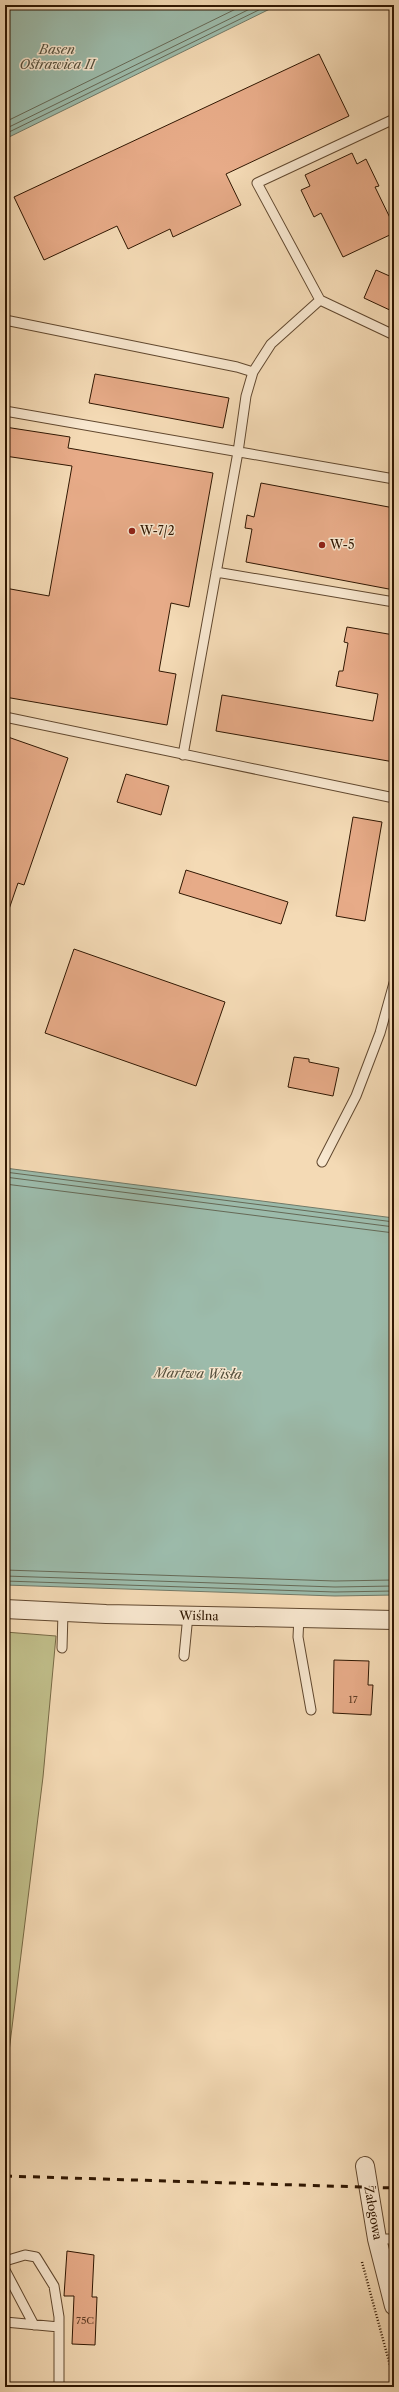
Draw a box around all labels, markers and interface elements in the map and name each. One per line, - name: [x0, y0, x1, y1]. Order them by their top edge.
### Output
- water label: Basen Ostrawica II: [20, 41, 97, 72]
- place label: W-7/2: [139, 523, 175, 538]
- marker: W-7/2: [127, 526, 137, 536]
- place label: W-5: [329, 537, 355, 552]
- marker: W-5: [317, 540, 327, 550]
- water label: Martwa Wisła: [152, 1364, 242, 1382]
- street label: Wiślna: [178, 1608, 220, 1623]
- house number: 17: [348, 1693, 358, 1706]
- street label: Załogowa: [361, 2185, 386, 2242]
- house number: 75C: [76, 2314, 94, 2327]

